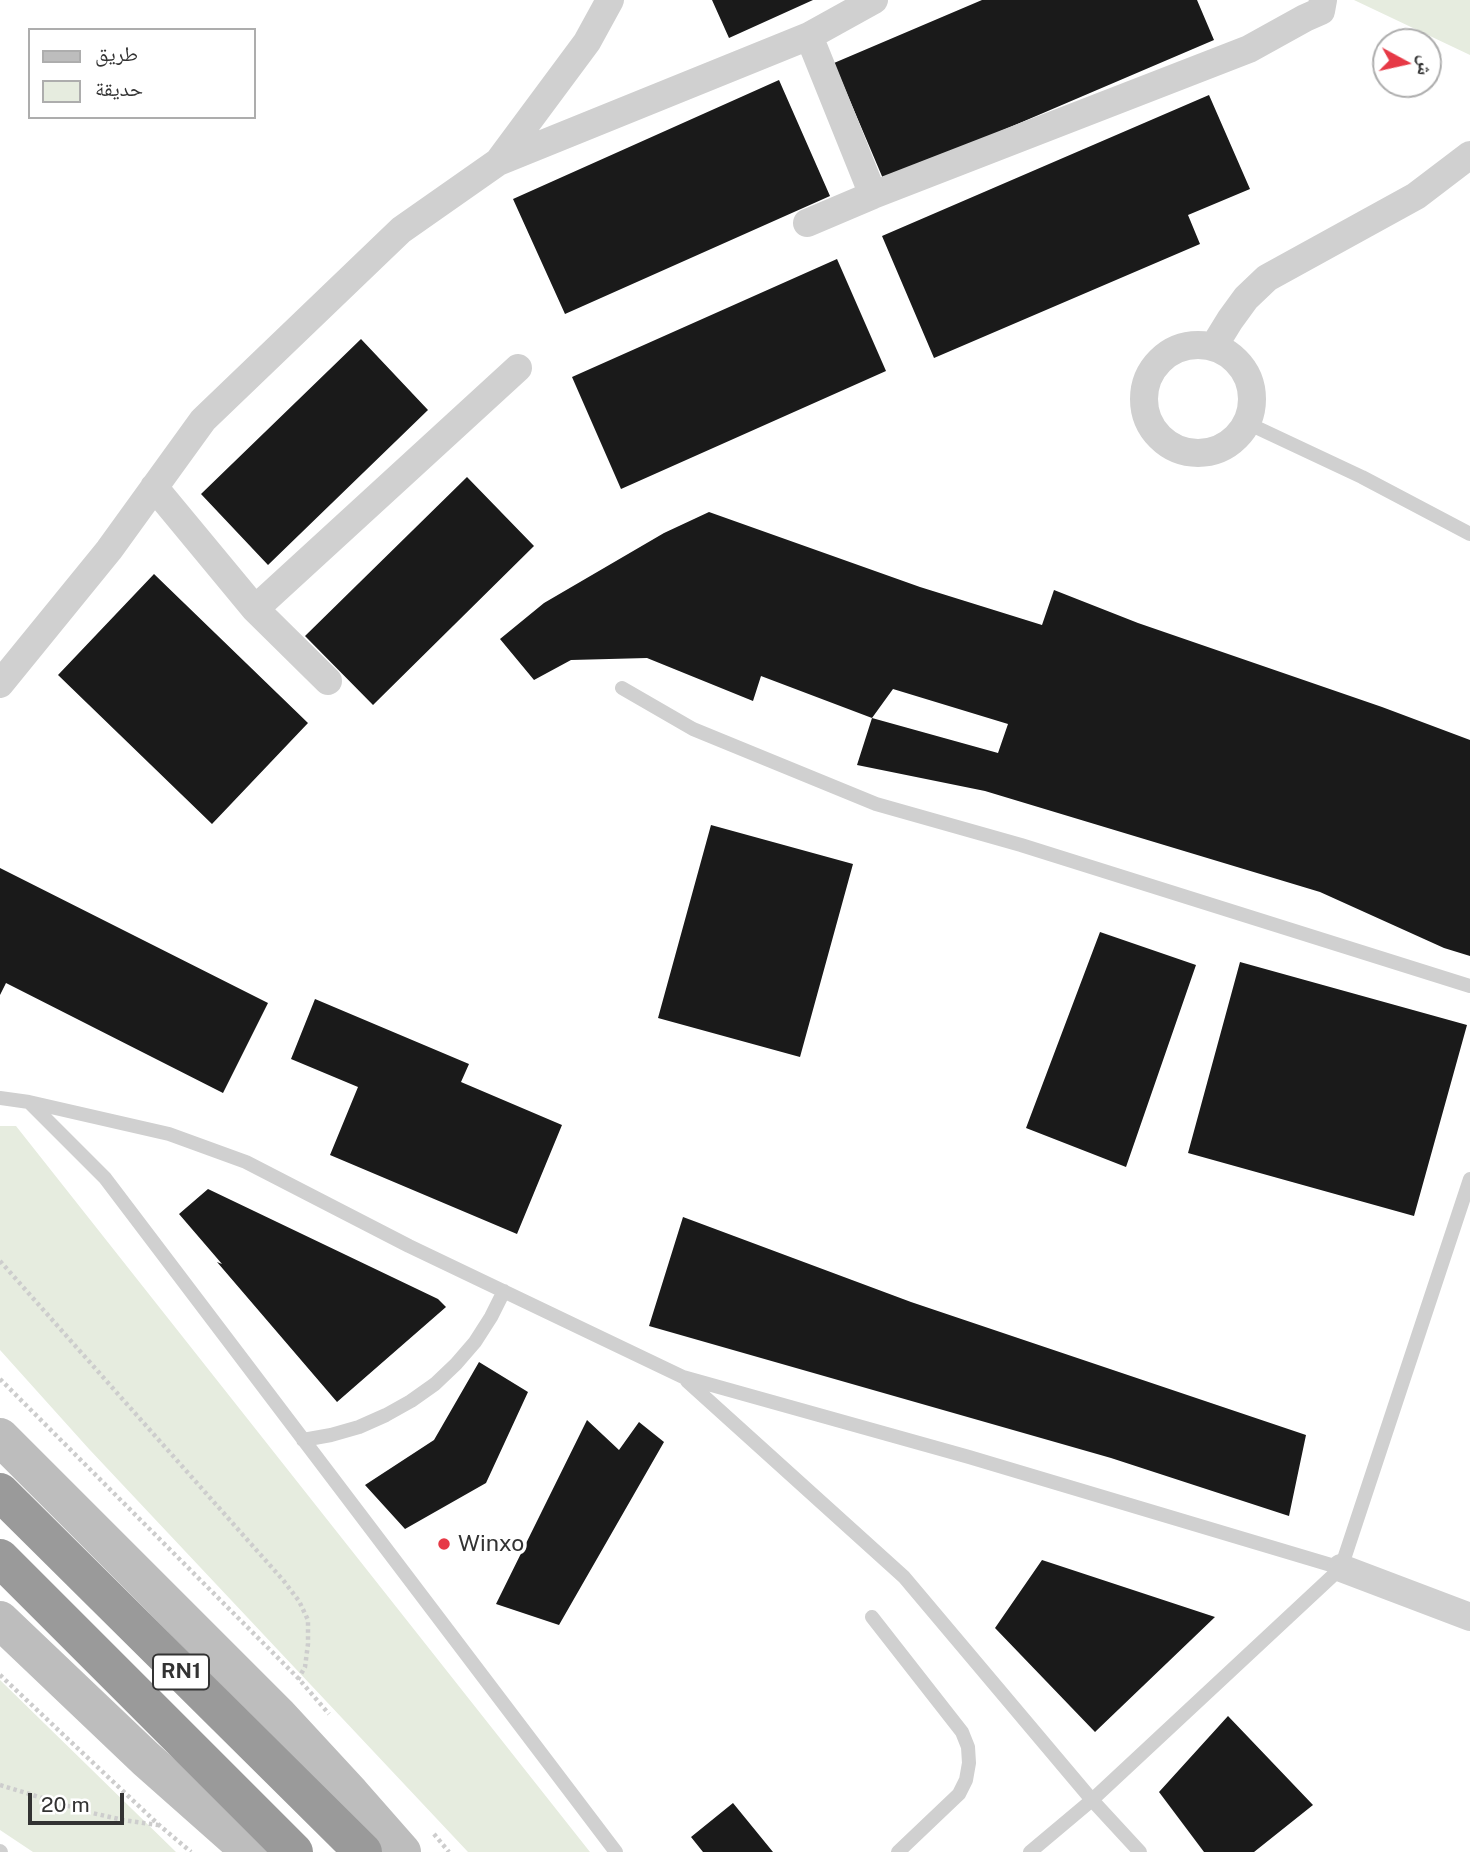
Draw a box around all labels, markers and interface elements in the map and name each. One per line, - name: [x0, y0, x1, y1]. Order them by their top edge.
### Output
- legend: [28, 28, 256, 119]
- north arrow: [1372, 28, 1442, 98]
- text: طريق: [95, 41, 138, 66]
- text: ش: [1414, 54, 1438, 77]
- text: حديقة: [95, 76, 143, 101]
- place label: Winxo: [458, 1530, 524, 1558]
- marker: Winxo: [436, 1536, 452, 1552]
- road number: RN1: [153, 1654, 209, 1690]
- scale bar: [32, 1778, 128, 1822]
- text: 20 m: [41, 1792, 90, 1817]

